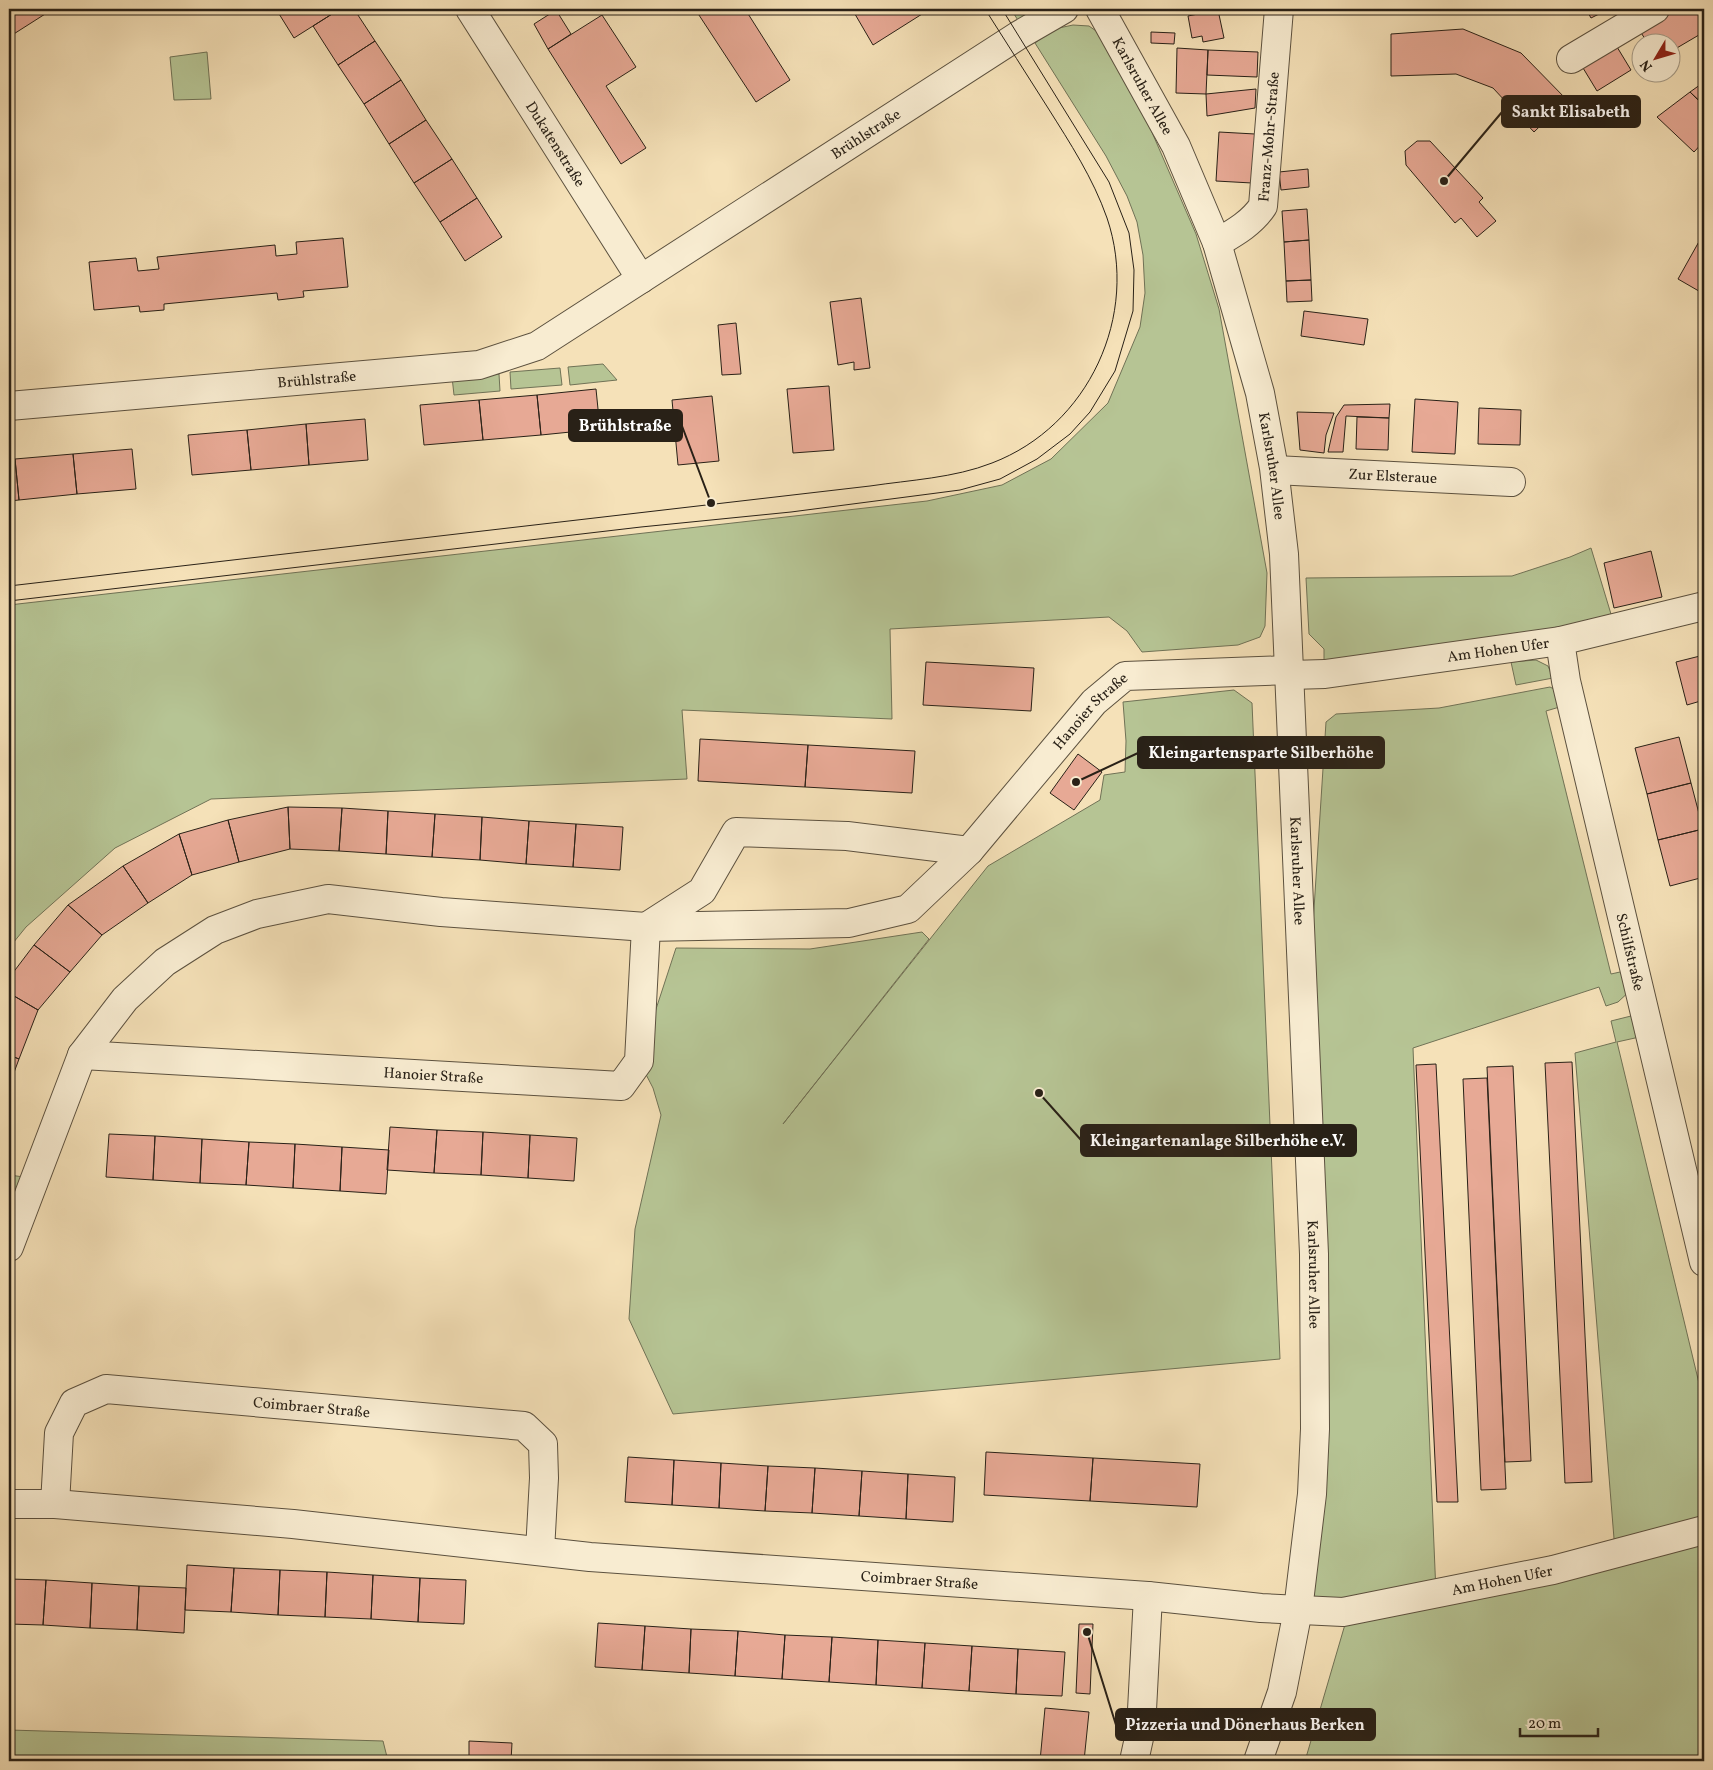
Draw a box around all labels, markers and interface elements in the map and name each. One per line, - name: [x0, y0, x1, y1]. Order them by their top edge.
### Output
- north arrow: [1630, 32, 1680, 82]
- street label: Karlsruher Allee: [1106, 34, 1177, 139]
- text: N: [1636, 55, 1658, 75]
- street label: Franz-Mohr-Straße: [1254, 71, 1286, 203]
- callout: Sankt Elisabeth: [1502, 96, 1640, 127]
- street label: Dukatenstraße: [519, 98, 589, 192]
- text: Sankt Elisabeth: [1512, 102, 1630, 124]
- street label: Brühlstraße: [828, 105, 905, 165]
- street label: Brühlstraße: [277, 367, 357, 395]
- callout: Brühlstraße: [569, 410, 682, 441]
- street label: Karlsruher Allee: [1252, 411, 1289, 521]
- text: Brühlstraße: [579, 416, 671, 438]
- street label: Zur Elsteraue: [1348, 465, 1438, 490]
- street label: Am Hohen Ufer: [1446, 634, 1551, 669]
- street label: Hanoier Straße: [1049, 669, 1133, 755]
- callout: Kleingartensparte Silberhöhe: [1138, 737, 1384, 768]
- text: Kleingartensparte Silberhöhe: [1148, 743, 1374, 765]
- street label: Karlsruher Allee: [1283, 816, 1309, 926]
- street label: Schilfstraße: [1610, 911, 1648, 993]
- street label: Hanoier Straße: [383, 1063, 484, 1090]
- callout: Kleingartenanlage Silberhöhe e.V.: [1081, 1125, 1356, 1156]
- text: Kleingartenanlage Silberhöhe e.V.: [1090, 1131, 1346, 1153]
- street label: Karlsruher Allee: [1301, 1220, 1323, 1329]
- street label: Coimbraer Straße: [252, 1393, 371, 1424]
- street label: Am Hohen Ufer: [1450, 1561, 1555, 1602]
- street label: Coimbraer Straße: [860, 1567, 979, 1596]
- scale bar: [1520, 1705, 1598, 1737]
- callout: Pizzeria und Dönerhaus Berken: [1116, 1709, 1375, 1740]
- text: 20 m: [1528, 1714, 1561, 1735]
- text: Pizzeria und Dönerhaus Berken: [1125, 1715, 1365, 1737]

